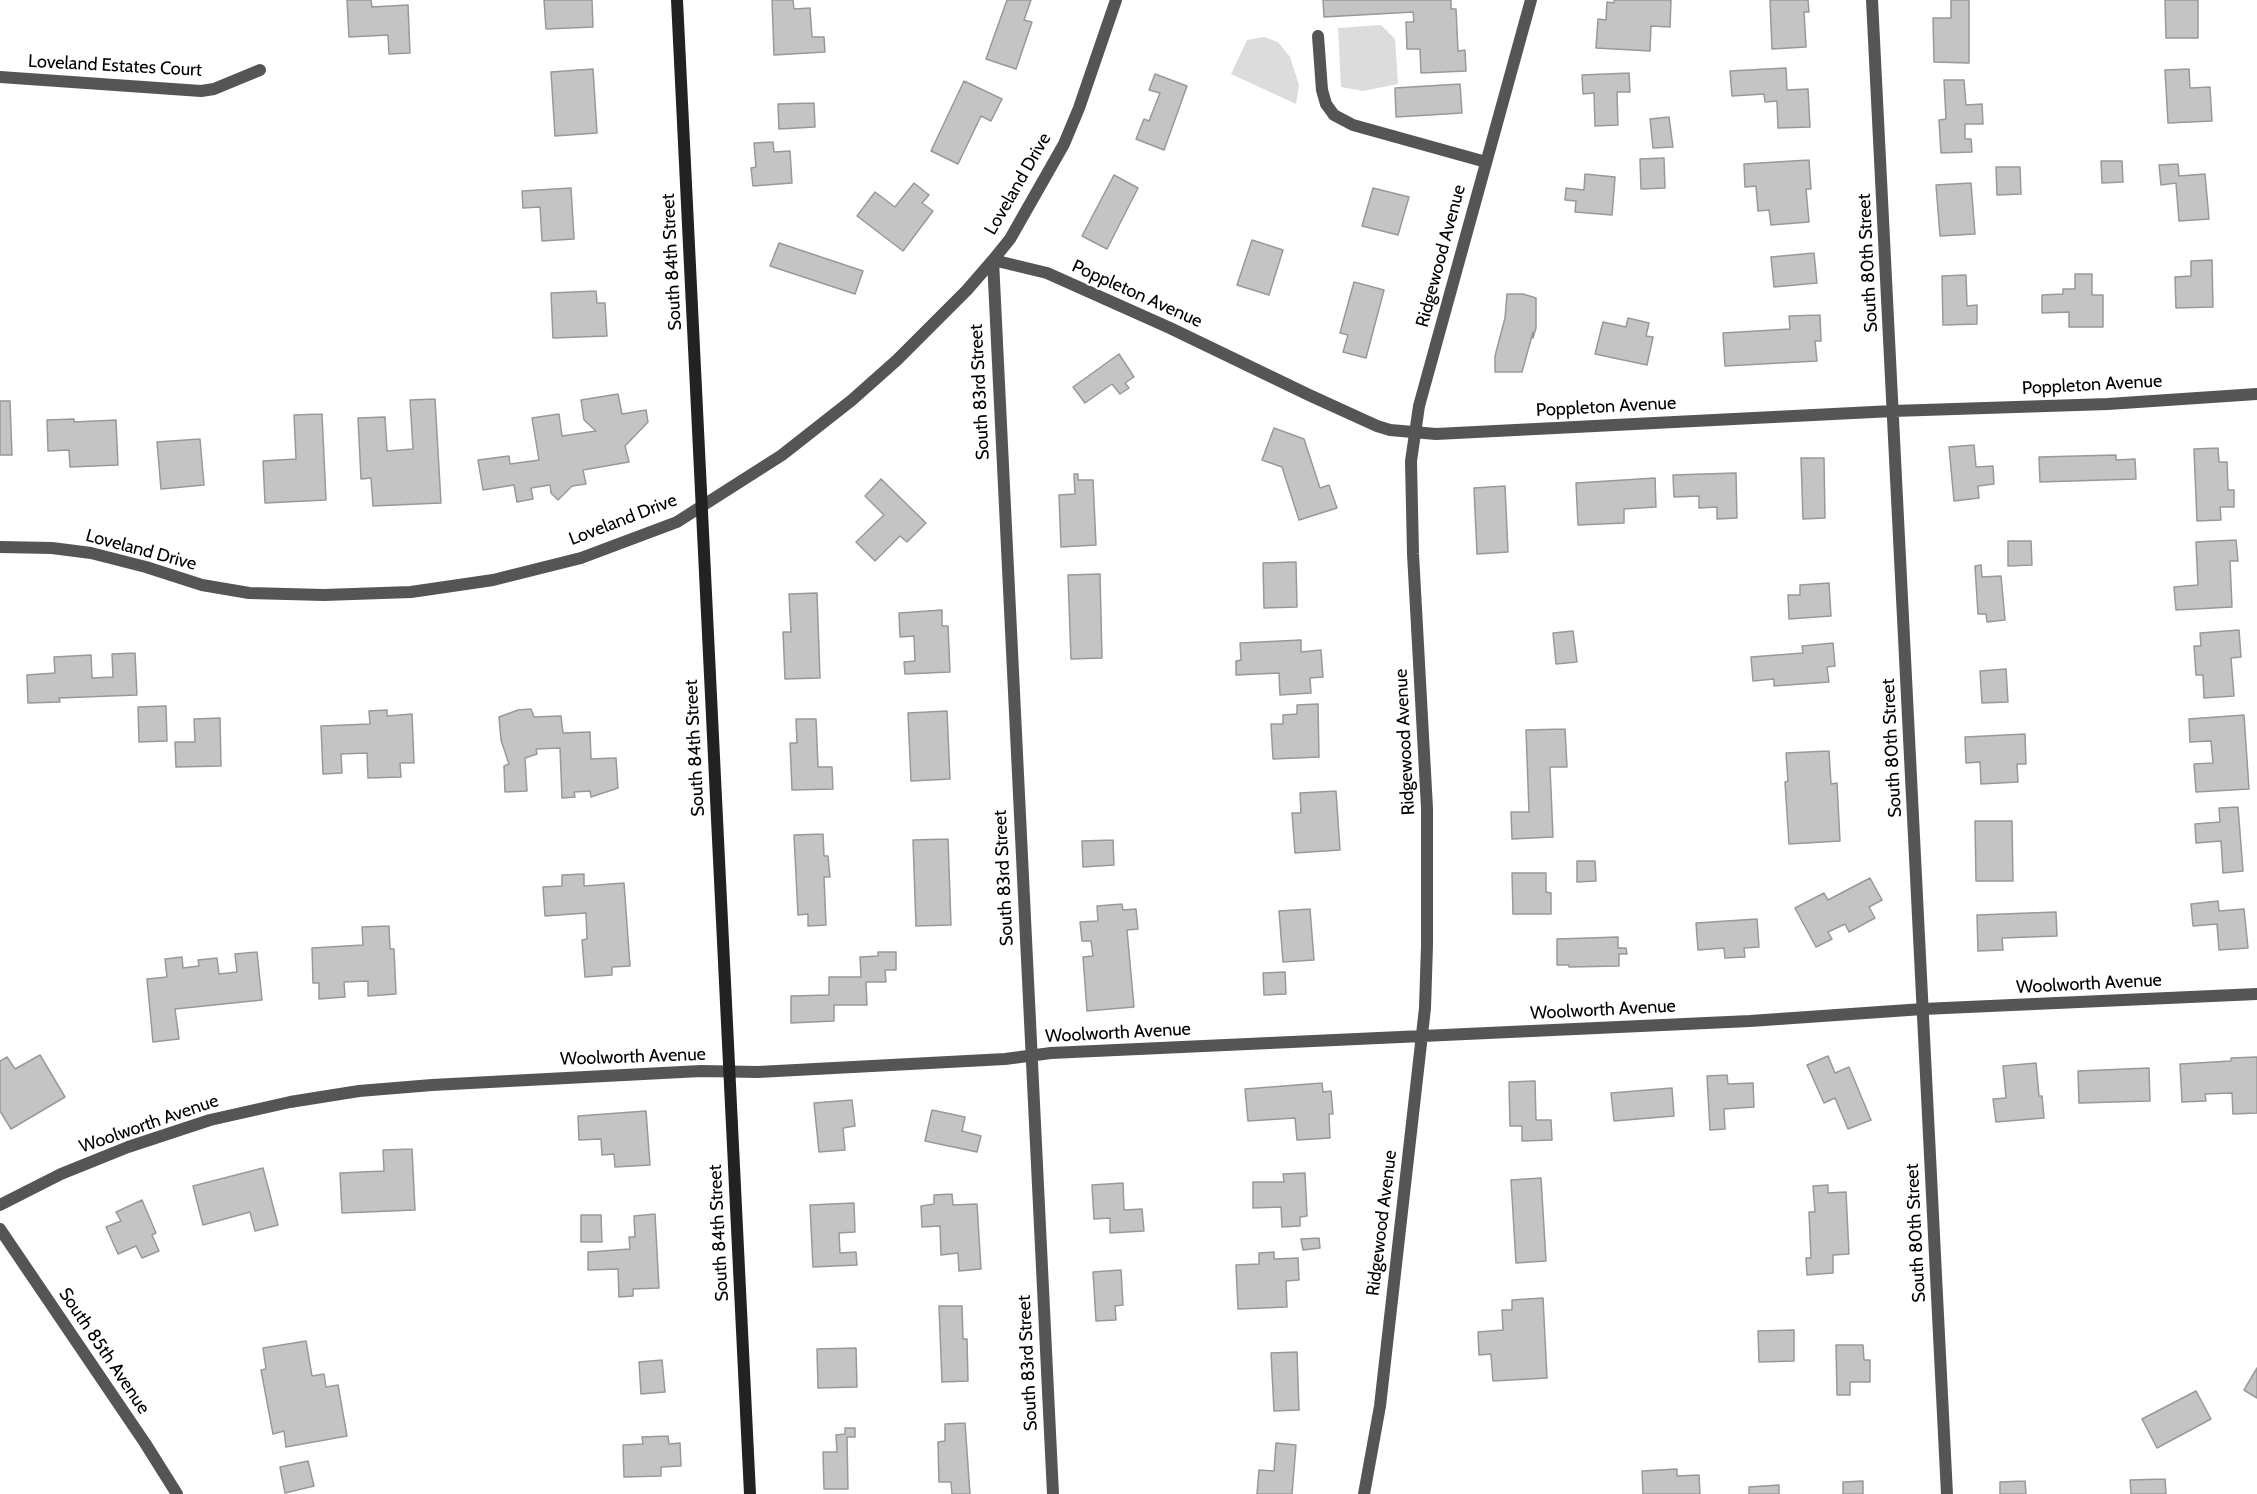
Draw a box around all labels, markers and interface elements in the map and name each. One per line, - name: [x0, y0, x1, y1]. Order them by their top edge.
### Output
- street label: Loveland Estates Court: [28, 51, 202, 81]
- street label: Loveland Drive: [980, 129, 1056, 239]
- street label: Ridgewood Avenue: [1412, 182, 1470, 330]
- street label: South 84th Street: [658, 193, 686, 331]
- street label: South 80th Street: [1854, 193, 1882, 333]
- street label: Poppleton Avenue: [1068, 256, 1206, 332]
- street label: South 83rd Street: [966, 323, 994, 461]
- street label: Poppleton Avenue: [2021, 371, 2163, 399]
- street label: Poppleton Avenue: [1535, 393, 1677, 421]
- street label: Loveland Drive: [566, 490, 680, 550]
- street label: Loveland Drive: [83, 525, 199, 575]
- street label: Ridgewood Avenue: [1390, 668, 1420, 816]
- street label: South 80th Street: [1878, 678, 1906, 818]
- street label: South 84th Street: [681, 679, 709, 817]
- street label: South 83rd Street: [990, 809, 1018, 947]
- street label: Woolworth Avenue: [2016, 969, 2162, 999]
- street label: Woolworth Avenue: [1530, 995, 1676, 1025]
- street label: Woolworth Avenue: [1045, 1018, 1191, 1048]
- street label: Woolworth Avenue: [560, 1044, 706, 1070]
- street label: Woolworth Avenue: [77, 1090, 221, 1158]
- street label: Ridgewood Avenue: [1362, 1149, 1402, 1297]
- street label: South 80th Street: [1902, 1163, 1930, 1303]
- street label: South 84th Street: [705, 1164, 733, 1302]
- street label: South 85th Avenue: [54, 1284, 154, 1418]
- street label: South 83rd Street: [1014, 1294, 1042, 1432]

